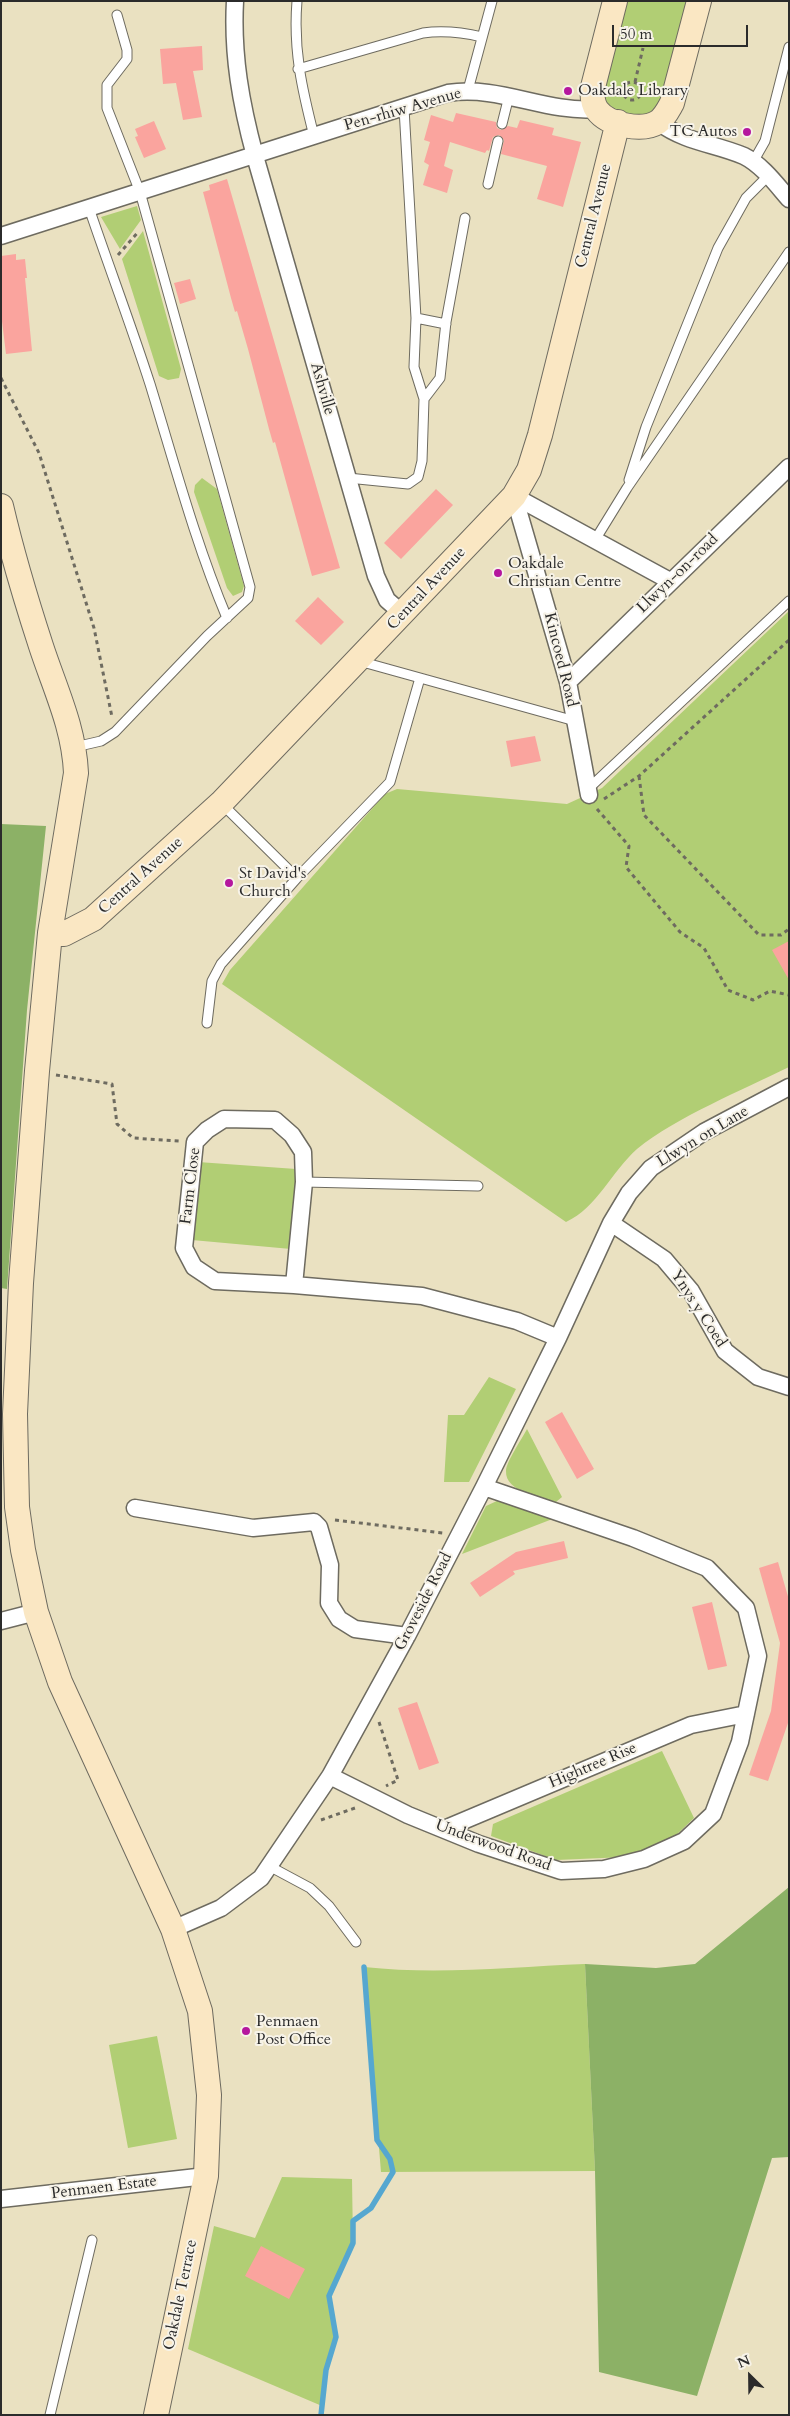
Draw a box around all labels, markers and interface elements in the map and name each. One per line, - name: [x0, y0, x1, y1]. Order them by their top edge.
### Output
- scale bar: [615, 15, 751, 47]
- text: 50 m: [620, 24, 652, 44]
- place label: Oakdale Library: [578, 81, 688, 101]
- street label: Pen-rhiw Avenue: [342, 84, 464, 136]
- marker: Oakdale Library: [562, 85, 574, 97]
- place label: TC Autos: [670, 122, 737, 142]
- marker: TC Autos: [741, 126, 753, 138]
- street label: Central Avenue: [572, 162, 616, 270]
- street label: Ashville: [305, 361, 339, 417]
- street label: Llwyn-on-road: [633, 530, 723, 618]
- street label: Central Avenue: [384, 543, 470, 635]
- place label: Oakdale Christian Centre: [508, 554, 621, 592]
- marker: Oakdale Christian Centre: [492, 567, 504, 579]
- street label: Kincoed Road: [539, 611, 581, 709]
- street label: Central Avenue: [95, 833, 187, 919]
- place label: St David's Church: [239, 864, 306, 902]
- marker: St David's Church: [223, 877, 235, 889]
- street label: Llwyn on Lane: [654, 1102, 752, 1172]
- street label: Farm Close: [177, 1146, 205, 1226]
- street label: Ynys y Coed: [666, 1267, 730, 1351]
- street label: Groveside Road: [391, 1550, 457, 1654]
- street label: Hightree Rise: [546, 1739, 640, 1793]
- street label: Underwood Road: [432, 1816, 554, 1876]
- place label: Penmaen Post Office: [256, 2012, 331, 2050]
- marker: Penmaen Post Office: [240, 2025, 252, 2037]
- street label: Penmaen Estate: [50, 2172, 158, 2204]
- street label: Oakdale Terrace: [160, 2238, 202, 2352]
- north arrow: [725, 2351, 775, 2401]
- text: N: [735, 2351, 753, 2373]

